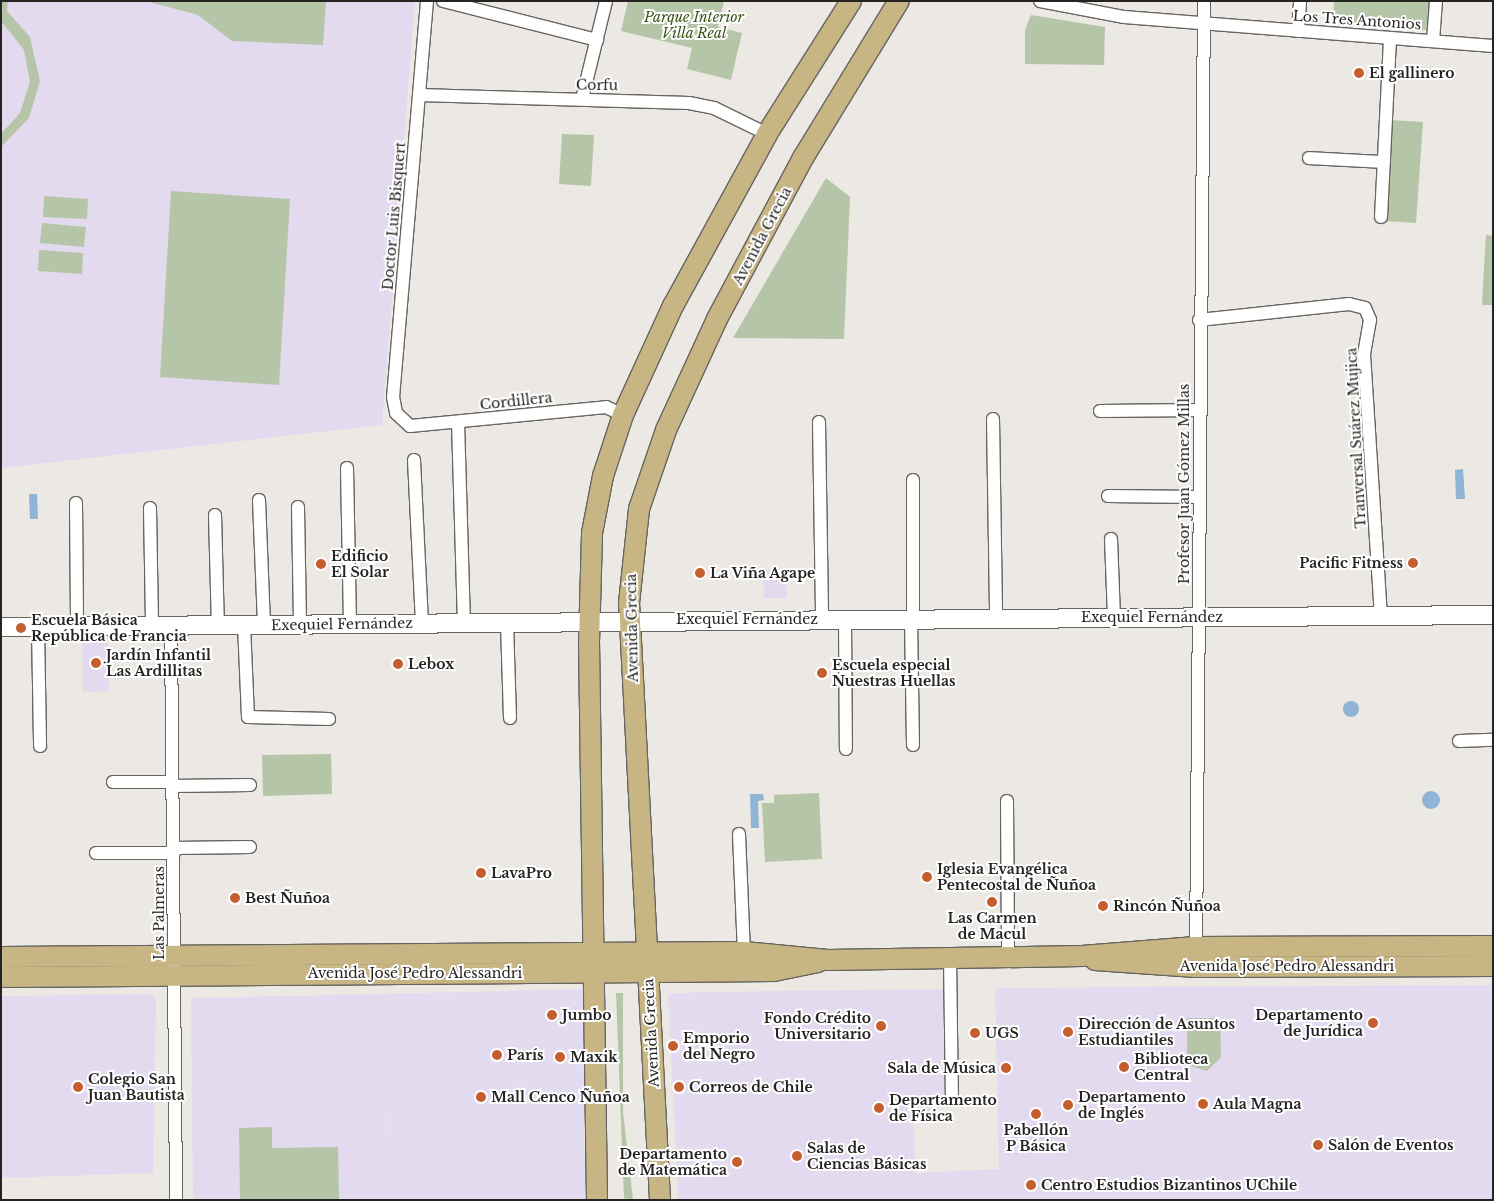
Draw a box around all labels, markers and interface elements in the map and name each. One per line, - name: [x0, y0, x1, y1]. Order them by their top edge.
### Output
- street label: Los Tres Antonios: [1292, 7, 1422, 33]
- park label: Parque Interior Villa Real: [644, 9, 744, 41]
- place label: El gallinero: [1369, 65, 1454, 81]
- marker: El gallinero: [1353, 67, 1365, 79]
- street label: Corfu: [576, 76, 618, 94]
- street label: Doctor Luis Bisquert: [379, 141, 409, 291]
- street label: Avenida Grecia: [729, 184, 795, 288]
- street label: Tranversal Suárez Mujica: [1343, 347, 1369, 529]
- street label: Profesor Juan Gómez Millas: [1176, 384, 1192, 584]
- street label: Cordillera: [479, 389, 553, 413]
- place label: Edificio El Solar: [331, 548, 389, 580]
- place label: Pacific Fitness: [1299, 555, 1403, 571]
- marker: Pacific Fitness: [1407, 557, 1419, 569]
- marker: Edificio El Solar: [315, 558, 327, 570]
- place label: La Viña Agape: [710, 565, 816, 581]
- marker: La Viña Agape: [694, 567, 706, 579]
- street label: Avenida Grecia: [623, 574, 641, 682]
- street label: Exequiel Fernández: [1081, 609, 1223, 625]
- street label: Exequiel Fernández: [676, 611, 818, 627]
- place label: Escuela Básica República de Francia: [31, 612, 187, 644]
- street label: Exequiel Fernández: [271, 614, 413, 634]
- marker: Escuela Básica República de Francia: [15, 622, 27, 634]
- place label: Jardín Infantil Las Ardillitas: [106, 647, 211, 680]
- place label: Lebox: [408, 656, 454, 672]
- marker: Jardín Infantil Las Ardillitas: [90, 657, 102, 669]
- place label: Escuela especial Nuestras Huellas: [832, 657, 956, 690]
- marker: Lebox: [392, 658, 404, 670]
- marker: Escuela especial Nuestras Huellas: [816, 667, 828, 679]
- place label: Iglesia Evangélica Pentecostal de Ñuñoa: [937, 861, 1096, 894]
- place label: LavaPro: [491, 865, 552, 881]
- street label: Las Palmeras: [151, 866, 167, 960]
- marker: LavaPro: [475, 867, 487, 879]
- marker: Iglesia Evangélica Pentecostal de Ñuñoa: [921, 871, 933, 883]
- place label: Best Ñuñoa: [245, 890, 330, 906]
- marker: Best Ñuñoa: [229, 892, 241, 904]
- marker: Las Carmen de Macul: [986, 896, 998, 908]
- place label: Rincón Ñuñoa: [1113, 898, 1221, 914]
- marker: Rincón Ñuñoa: [1097, 900, 1109, 912]
- place label: Las Carmen de Macul: [947, 910, 1037, 942]
- street label: Avenida José Pedro Alessandri: [1179, 958, 1395, 974]
- street label: Avenida José Pedro Alessandri: [307, 965, 523, 981]
- street label: Avenida Grecia: [640, 978, 662, 1088]
- place label: Jumbo: [562, 1007, 612, 1023]
- place label: Departamento de Jurídica: [1255, 1007, 1363, 1040]
- marker: Jumbo: [546, 1009, 558, 1021]
- place label: Fondo Crédito Universitario: [764, 1010, 871, 1042]
- place label: Dirección de Asuntos Estudiantiles: [1078, 1016, 1236, 1048]
- marker: Departamento de Jurídica: [1367, 1017, 1379, 1029]
- marker: Fondo Crédito Universitario: [875, 1020, 887, 1032]
- place label: UGS: [985, 1025, 1019, 1041]
- marker: Dirección de Asuntos Estudiantiles: [1062, 1026, 1074, 1038]
- marker: UGS: [969, 1027, 981, 1039]
- place label: Emporio del Negro: [683, 1030, 755, 1062]
- marker: Emporio del Negro: [667, 1040, 679, 1052]
- place label: París: [507, 1047, 543, 1063]
- marker: París: [491, 1049, 503, 1061]
- place label: Maxik: [570, 1049, 617, 1065]
- marker: Maxik: [554, 1051, 566, 1063]
- place label: Biblioteca Central: [1134, 1051, 1208, 1084]
- place label: Sala de Música: [887, 1060, 996, 1076]
- marker: Biblioteca Central: [1118, 1061, 1130, 1073]
- marker: Sala de Música: [1000, 1062, 1012, 1074]
- place label: Colegio San Juan Bautista: [88, 1071, 185, 1104]
- place label: Correos de Chile: [689, 1079, 813, 1095]
- marker: Colegio San Juan Bautista: [72, 1081, 84, 1093]
- marker: Correos de Chile: [673, 1081, 685, 1093]
- place label: Mall Cenco Ñuñoa: [491, 1089, 630, 1105]
- place label: Departamento de Inglés: [1078, 1089, 1186, 1122]
- marker: Mall Cenco Ñuñoa: [475, 1091, 487, 1103]
- place label: Departamento de Física: [889, 1092, 997, 1124]
- place label: Aula Magna: [1213, 1096, 1301, 1112]
- marker: Aula Magna: [1197, 1098, 1209, 1110]
- marker: Departamento de Inglés: [1062, 1099, 1074, 1111]
- marker: Departamento de Física: [873, 1102, 885, 1114]
- marker: Pabellón P Básica: [1030, 1108, 1042, 1120]
- place label: Pabellón P Básica: [1004, 1122, 1068, 1154]
- place label: Salón de Eventos: [1328, 1137, 1453, 1153]
- marker: Salón de Eventos: [1312, 1139, 1324, 1151]
- place label: Salas de Ciencias Básicas: [807, 1140, 926, 1172]
- place label: Departamento de Matemática: [618, 1146, 727, 1178]
- marker: Salas de Ciencias Básicas: [791, 1150, 803, 1162]
- marker: Departamento de Matemática: [731, 1156, 743, 1168]
- place label: Centro Estudios Bizantinos UChile: [1041, 1177, 1297, 1193]
- marker: Centro Estudios Bizantinos UChile: [1025, 1179, 1037, 1191]

